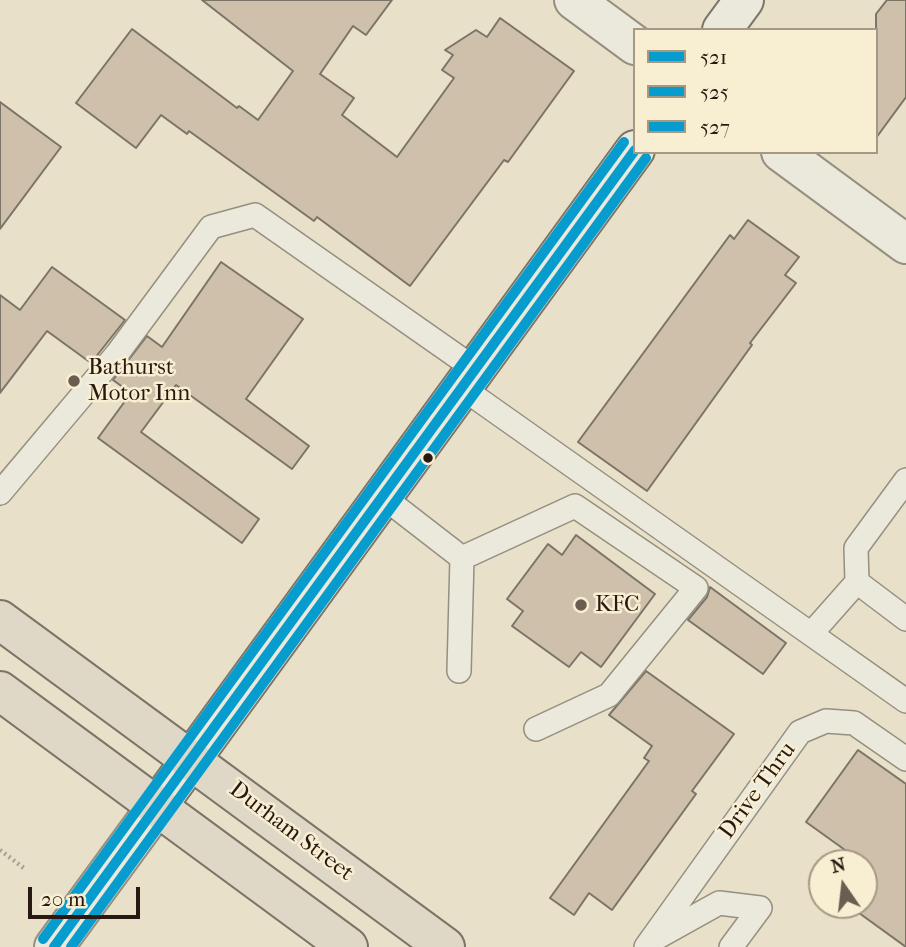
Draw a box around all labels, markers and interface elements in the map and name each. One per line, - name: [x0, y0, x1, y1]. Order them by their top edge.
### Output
- legend: [633, 28, 878, 154]
- text: 521: [700, 45, 727, 69]
- text: 525: [700, 80, 729, 104]
- text: 527: [700, 115, 730, 139]
- place label: Bathurst Motor Inn: [88, 354, 190, 408]
- marker: Bathurst Motor Inn: [66, 373, 82, 389]
- unlabelled marker: [421, 451, 435, 465]
- place label: KFC: [595, 591, 640, 619]
- marker: KFC: [573, 597, 589, 613]
- street label: Drive Thru: [714, 737, 802, 845]
- street label: Durham Street: [223, 776, 359, 888]
- north arrow: [808, 849, 878, 919]
- text: N: [829, 853, 848, 878]
- scale bar: [32, 874, 144, 918]
- text: 20 m: [41, 887, 85, 911]

